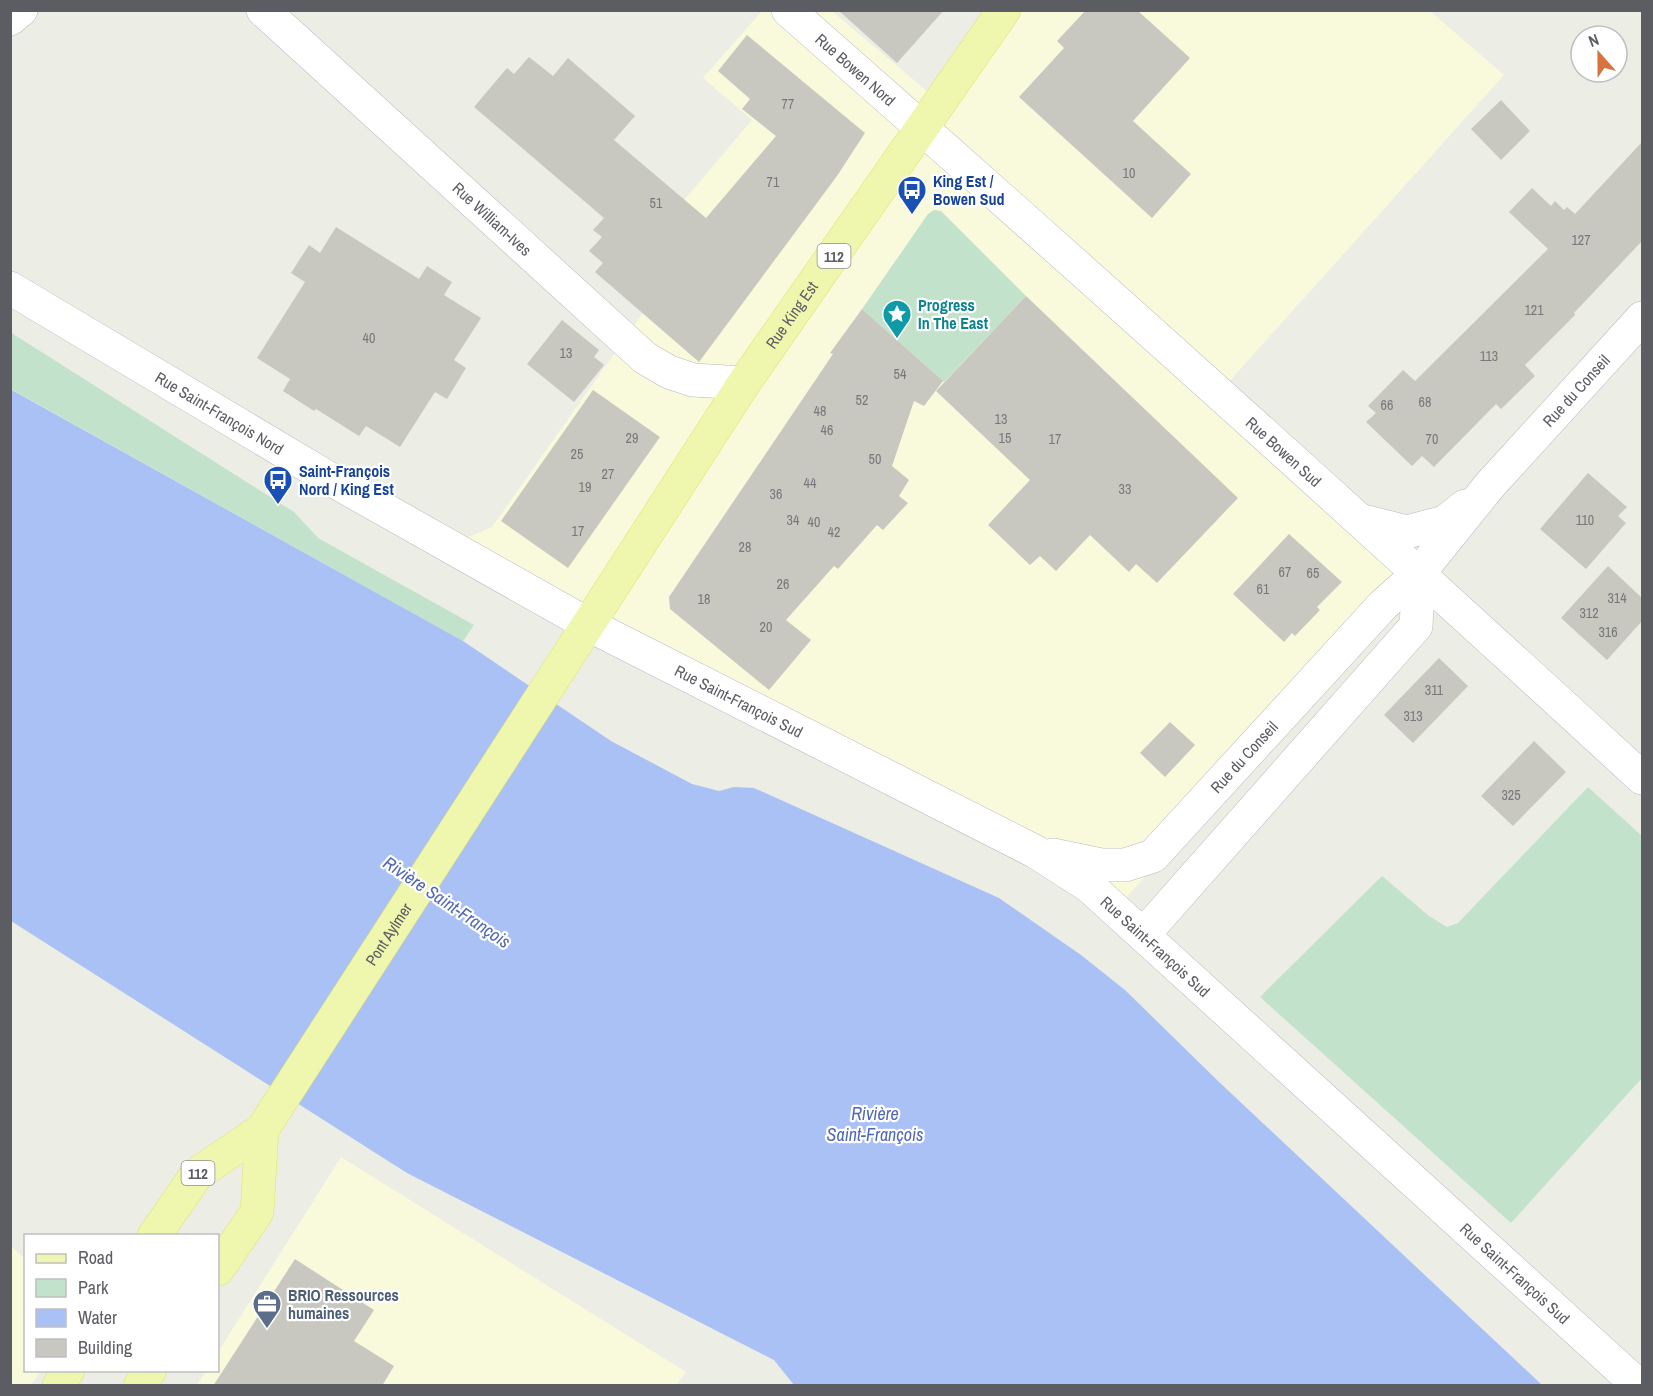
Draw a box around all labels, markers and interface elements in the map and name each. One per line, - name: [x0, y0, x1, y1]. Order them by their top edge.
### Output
- north arrow: [1569, 24, 1629, 84]
- street label: Rue Bowen Nord: [811, 28, 900, 111]
- text: N: [1585, 28, 1602, 52]
- house number: 77: [782, 95, 794, 113]
- house number: 10: [1123, 164, 1135, 182]
- place label: King Est / Bowen Sud: [933, 170, 1004, 210]
- house number: 71: [767, 173, 780, 191]
- bus stop icon: King Est / Bowen Sud: [896, 174, 928, 216]
- street label: Rue William-Ives: [448, 177, 537, 261]
- house number: 51: [650, 194, 663, 212]
- house number: 127: [1571, 231, 1591, 249]
- road number: 112: [818, 244, 850, 268]
- street label: Rue King Est: [760, 277, 823, 353]
- place label: Progress In The East: [918, 294, 989, 334]
- place icon: Progress In The East: [881, 298, 913, 340]
- house number: 121: [1524, 301, 1544, 319]
- house number: 40: [363, 329, 375, 347]
- house number: 13: [560, 344, 572, 362]
- house number: 113: [1480, 347, 1498, 365]
- street label: Rue du Conseil: [1537, 350, 1615, 431]
- house number: 54: [894, 365, 907, 383]
- street label: Rue Saint-François Nord: [151, 366, 288, 460]
- house number: 52: [856, 391, 868, 409]
- house number: 68: [1419, 393, 1431, 411]
- house number: 66: [1381, 396, 1393, 414]
- house number: 48: [814, 402, 826, 420]
- house number: 13: [995, 410, 1007, 428]
- street label: Rue Bowen Sud: [1241, 412, 1326, 492]
- house number: 46: [821, 421, 833, 439]
- house number: 29: [626, 429, 638, 447]
- house number: 15: [999, 429, 1011, 447]
- house number: 17: [1049, 430, 1061, 448]
- house number: 70: [1426, 430, 1438, 448]
- house number: 25: [571, 445, 583, 463]
- house number: 50: [869, 450, 881, 468]
- place label: Saint-François Nord / King Est: [299, 460, 394, 500]
- bus stop icon: Saint-François Nord / King Est: [262, 464, 294, 506]
- house number: 27: [602, 465, 614, 483]
- house number: 44: [804, 474, 817, 492]
- house number: 19: [579, 478, 591, 496]
- house number: 33: [1119, 480, 1131, 498]
- house number: 36: [770, 485, 782, 503]
- house number: 34: [787, 511, 800, 529]
- house number: 110: [1576, 511, 1594, 529]
- house number: 40: [808, 513, 820, 531]
- house number: 17: [572, 522, 584, 540]
- house number: 42: [828, 523, 840, 541]
- house number: 28: [739, 538, 751, 556]
- house number: 67: [1279, 563, 1291, 581]
- house number: 65: [1307, 564, 1319, 582]
- house number: 26: [777, 575, 789, 593]
- house number: 61: [1257, 580, 1270, 598]
- house number: 314: [1607, 589, 1627, 607]
- house number: 18: [698, 590, 710, 608]
- house number: 312: [1579, 604, 1599, 622]
- house number: 20: [760, 618, 772, 636]
- house number: 316: [1598, 623, 1618, 641]
- street label: Rue Saint-François Sud: [671, 659, 807, 743]
- house number: 311: [1425, 681, 1444, 699]
- house number: 313: [1403, 707, 1423, 725]
- street label: Rue du Conseil: [1205, 716, 1283, 798]
- house number: 325: [1501, 786, 1521, 804]
- water label: Rivière Saint-François: [378, 850, 516, 954]
- street label: Rue Saint-François Sud: [1096, 891, 1215, 1002]
- street label: Pont Aylmer: [360, 898, 417, 970]
- water label: Rivière Saint-François: [827, 1101, 923, 1147]
- road number: 112: [182, 1161, 214, 1185]
- street label: Rue Saint-François Sud: [1455, 1218, 1575, 1329]
- legend: [24, 1234, 219, 1372]
- text: Road: [78, 1245, 113, 1270]
- text: Park: [78, 1275, 109, 1300]
- place label: BRIO Ressources humaines: [288, 1284, 399, 1324]
- office icon: BRIO Ressources humaines: [251, 1288, 283, 1330]
- text: Water: [78, 1305, 117, 1330]
- text: Building: [78, 1335, 133, 1360]

